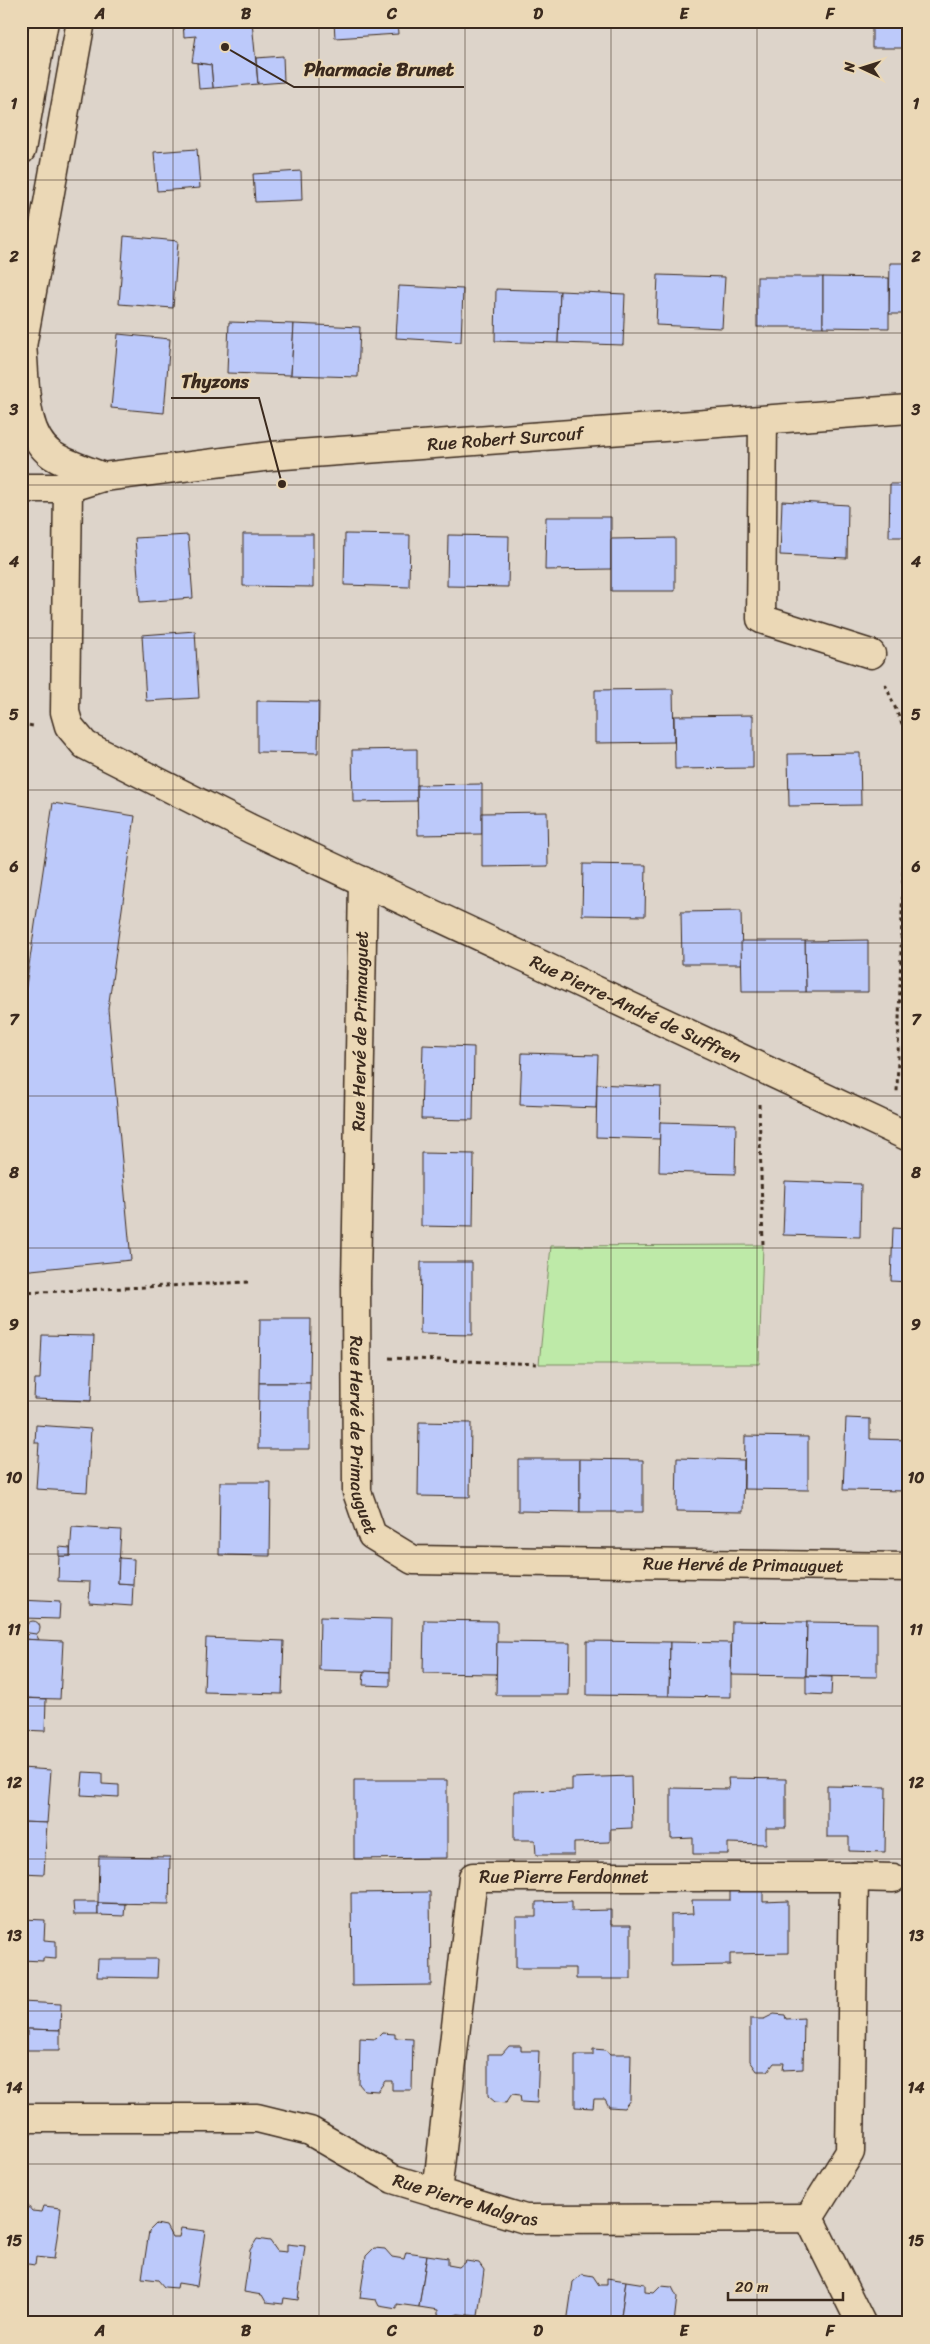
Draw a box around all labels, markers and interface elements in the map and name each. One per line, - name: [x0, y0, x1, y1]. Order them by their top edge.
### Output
- text: A: [94, 0, 105, 28]
- text: B: [241, 0, 252, 28]
- text: C: [386, 0, 398, 28]
- text: D: [533, 0, 543, 28]
- text: E: [680, 0, 690, 28]
- text: F: [825, 0, 836, 28]
- north arrow: [838, 42, 888, 92]
- callout: Pharmacie Brunet: [294, 53, 464, 87]
- text: Pharmacie Brunet: [304, 53, 455, 86]
- text: N: [837, 61, 862, 74]
- text: 1: [11, 89, 18, 118]
- text: 1: [913, 89, 920, 118]
- text: 2: [8, 242, 19, 271]
- text: 2: [910, 242, 921, 271]
- callout: Thyzons: [171, 364, 259, 398]
- text: Thyzons: [181, 365, 250, 398]
- text: 3: [9, 395, 19, 424]
- text: 3: [911, 395, 921, 424]
- street label: Rue Robert Surcouf: [426, 417, 587, 460]
- text: 4: [8, 547, 19, 576]
- text: 4: [910, 547, 921, 576]
- text: 5: [9, 700, 19, 729]
- text: 5: [911, 700, 921, 729]
- text: 6: [8, 852, 19, 881]
- text: 6: [910, 852, 921, 881]
- street label: Rue Hervé de Primauguet: [342, 931, 378, 1131]
- street label: Rue Pierre-André de Suffren: [524, 946, 747, 1072]
- text: 7: [9, 1005, 20, 1034]
- text: 7: [911, 1005, 922, 1034]
- text: 8: [8, 1158, 19, 1187]
- text: 8: [910, 1158, 921, 1187]
- text: 9: [9, 1310, 19, 1339]
- text: 9: [911, 1310, 921, 1339]
- street label: Rue Hervé de Primauguet: [340, 1336, 387, 1539]
- text: 10: [6, 1463, 22, 1492]
- text: 10: [908, 1463, 924, 1492]
- street label: Rue Hervé de Primauguet: [643, 1547, 844, 1582]
- text: 11: [7, 1615, 21, 1644]
- text: 11: [909, 1615, 923, 1644]
- text: 12: [6, 1768, 23, 1797]
- text: 12: [908, 1768, 925, 1797]
- street label: Rue Pierre Ferdonnet: [479, 1861, 649, 1893]
- text: 13: [6, 1921, 22, 1950]
- text: 13: [908, 1921, 924, 1950]
- text: 14: [6, 2073, 22, 2102]
- text: 14: [908, 2073, 924, 2102]
- street label: Rue Pierre Malgras: [389, 2164, 538, 2235]
- text: 15: [6, 2226, 23, 2255]
- text: 15: [908, 2226, 925, 2255]
- scale bar: [728, 2269, 842, 2301]
- text: 20 m: [735, 2274, 769, 2300]
- text: A: [94, 2316, 105, 2344]
- text: B: [241, 2316, 252, 2344]
- text: C: [386, 2316, 398, 2344]
- text: D: [533, 2316, 543, 2344]
- text: E: [680, 2316, 690, 2344]
- text: F: [825, 2316, 836, 2344]

